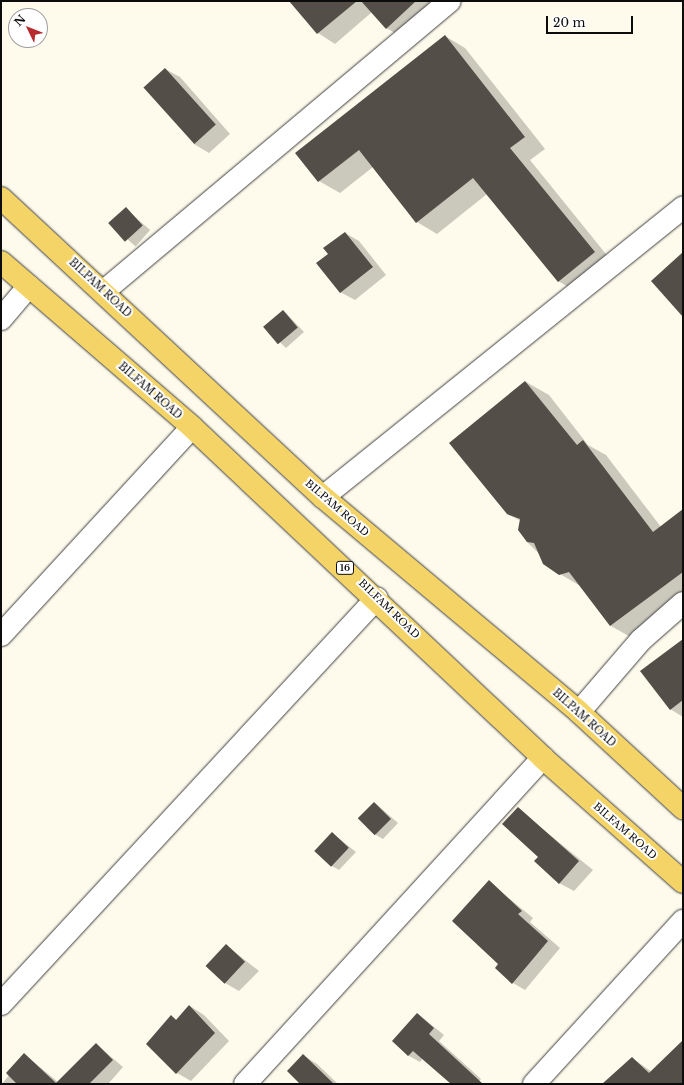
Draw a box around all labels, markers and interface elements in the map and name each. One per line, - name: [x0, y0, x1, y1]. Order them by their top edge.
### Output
- north arrow: [8, 8, 48, 48]
- scale bar: [548, 8, 635, 34]
- text: N: [11, 12, 29, 29]
- text: 20 m: [553, 15, 585, 30]
- street label: BILPAM ROAD: [67, 256, 133, 320]
- street label: BILFAM ROAD: [116, 360, 184, 422]
- street label: BILPAM ROAD: [303, 477, 371, 539]
- road number: 16: [336, 561, 354, 575]
- street label: BILFAM ROAD: [356, 577, 422, 641]
- street label: BILPAM ROAD: [550, 687, 618, 749]
- street label: BILFAM ROAD: [591, 800, 659, 862]

